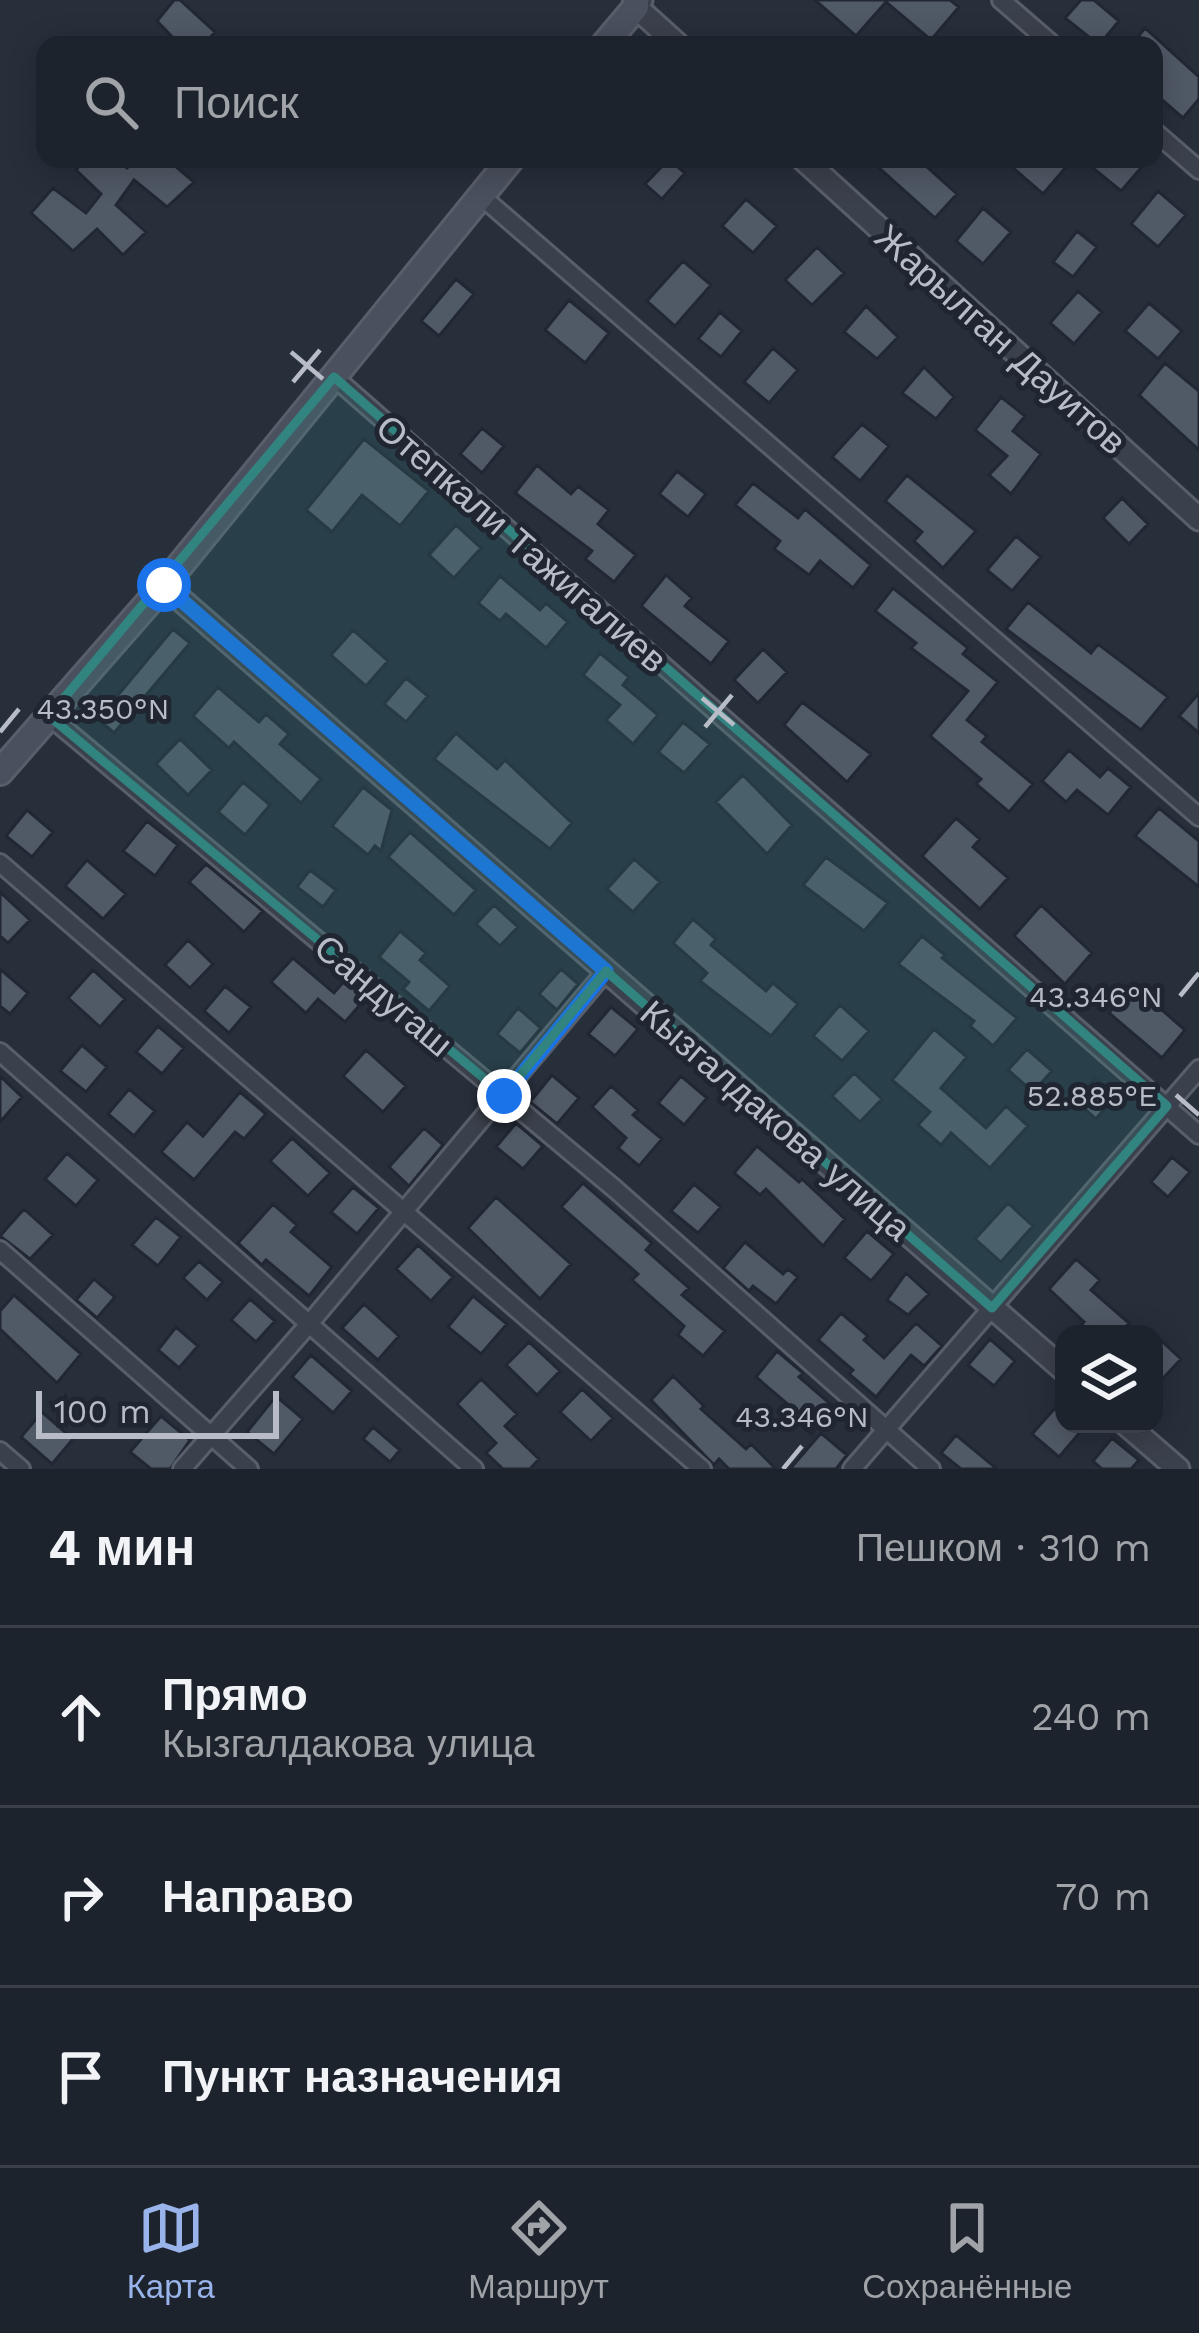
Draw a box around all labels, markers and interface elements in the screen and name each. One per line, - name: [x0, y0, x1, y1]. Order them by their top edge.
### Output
- search box: [36, 36, 1163, 168]
- icon: search: [78, 69, 144, 135]
- text: Поиск: [174, 76, 299, 129]
- street label: Жарылган Дауитов: [866, 216, 1134, 463]
- street label: Отепкали Тажигалиев: [368, 406, 675, 681]
- route start: [137, 558, 191, 612]
- text: 43.350°N: [36, 691, 170, 726]
- street label: Сандугаш: [306, 926, 461, 1065]
- text: 43.346°N: [1029, 979, 1163, 1014]
- street label: Кызгалдакова улица: [632, 992, 920, 1250]
- route end: [477, 1069, 531, 1123]
- text: 52.885°E: [1027, 1078, 1157, 1113]
- map controls: [1055, 1325, 1163, 1433]
- button: layers: [1055, 1325, 1163, 1433]
- scale bar: [36, 1385, 279, 1438]
- text: 100 m: [54, 1392, 151, 1431]
- text: 43.346°N: [735, 1399, 869, 1434]
- text: 4 мин: [48, 1518, 195, 1577]
- text: Пешком · 310 m: [856, 1525, 1151, 1570]
- text: Прямо: [162, 1668, 308, 1721]
- icon: ahead: [48, 1684, 114, 1750]
- text: 240 m: [1031, 1694, 1151, 1739]
- text: Кызгалдакова улица: [162, 1721, 535, 1766]
- icon: right: [48, 1864, 114, 1930]
- text: Направо: [162, 1870, 354, 1923]
- text: 70 m: [1055, 1874, 1151, 1919]
- icon: arrive: [48, 2044, 114, 2110]
- text: Пункт назначения: [162, 2050, 562, 2103]
- tab: Карта: [127, 2195, 215, 2306]
- tab: Маршрут: [468, 2195, 609, 2306]
- tab: Сохранённые: [862, 2195, 1072, 2306]

